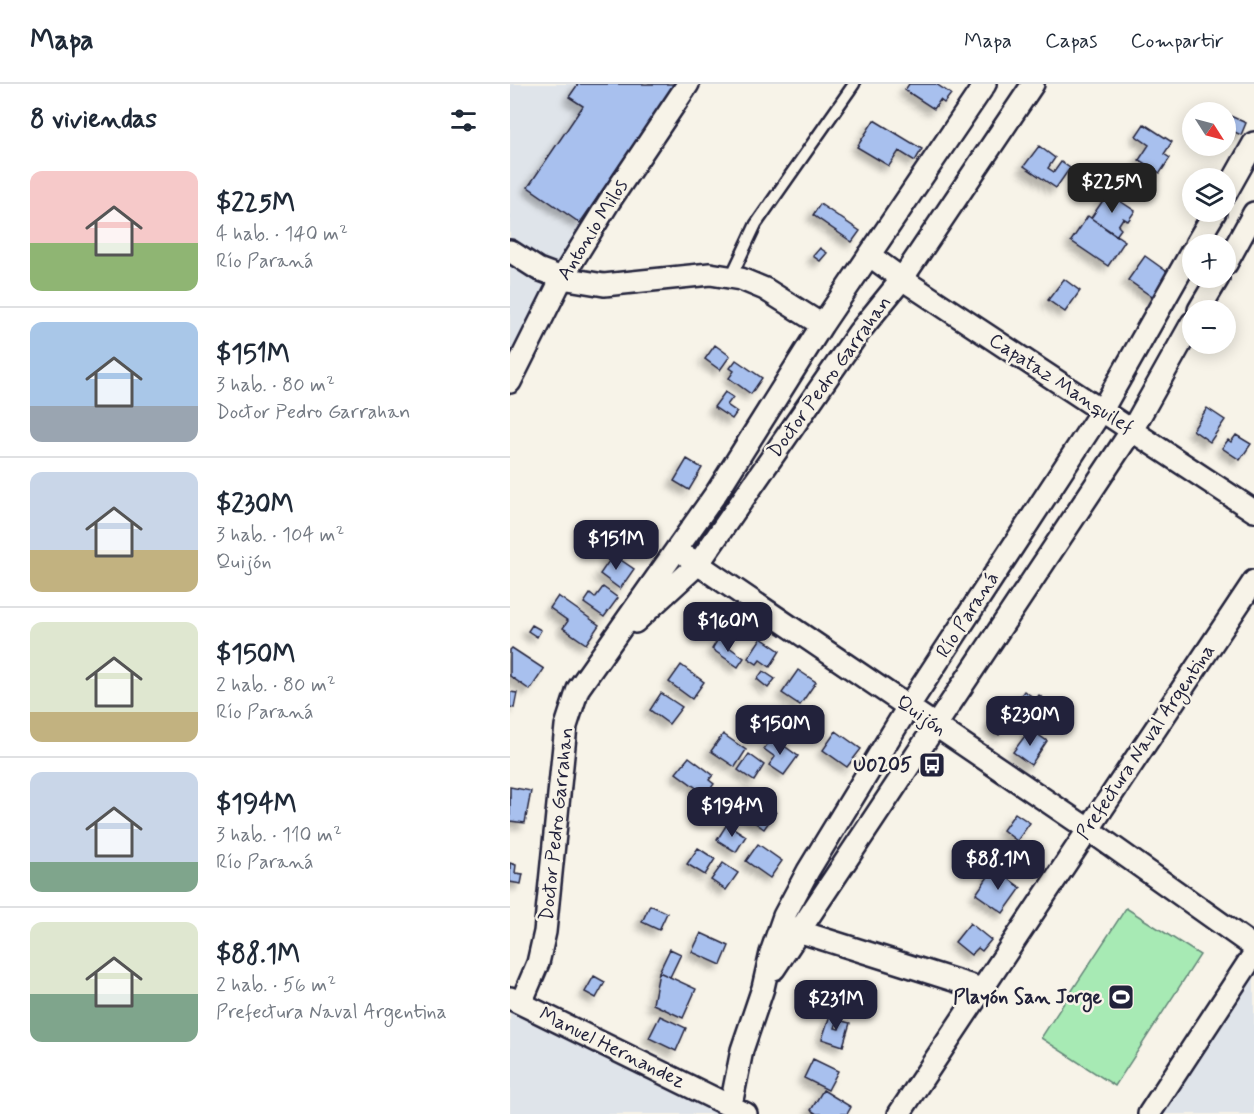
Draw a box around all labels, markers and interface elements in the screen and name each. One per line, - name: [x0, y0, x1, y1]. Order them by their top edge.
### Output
- text: Mapa: [30, 23, 94, 60]
- text: Mapa: [964, 27, 1012, 55]
- text: Capas: [1045, 27, 1098, 55]
- text: Compartir: [1131, 27, 1224, 55]
- north arrow: [1182, 102, 1236, 156]
- map controls: [1182, 102, 1236, 354]
- text: 8 viviendas: [30, 103, 157, 137]
- icon: filters: [447, 104, 480, 137]
- pin: $225M: [1070, 163, 1154, 214]
- button: layers: [1182, 168, 1236, 222]
- text: $225M: [1082, 169, 1142, 196]
- street label: Antonio Milos: [551, 174, 635, 286]
- text: $225M: [216, 187, 295, 221]
- icon: home: [78, 195, 150, 267]
- text: 4 hab. · 140 m²: [216, 221, 348, 248]
- button: +: [1182, 234, 1236, 288]
- text: Río Paraná: [216, 248, 314, 275]
- street label: Doctor Pedro Garrahan: [762, 290, 898, 464]
- button: −: [1182, 300, 1236, 354]
- street label: Capataz Manquilef: [984, 327, 1139, 441]
- text: $151M: [216, 338, 290, 372]
- icon: home: [78, 346, 150, 418]
- text: 3 hab. · 80 m²: [216, 372, 335, 399]
- text: Doctor Pedro Garrahan: [216, 399, 410, 426]
- text: $230M: [216, 488, 293, 522]
- icon: home: [78, 496, 150, 568]
- pin: $151M: [574, 520, 658, 571]
- text: 3 hab. · 104 m²: [216, 522, 344, 549]
- text: $151M: [588, 526, 644, 553]
- text: Quijón: [216, 549, 272, 576]
- street label: Río Paraná: [930, 567, 1006, 663]
- pin: $160M: [686, 602, 770, 653]
- text: $160M: [697, 608, 759, 635]
- text: $150M: [216, 638, 295, 672]
- street label: Prefectura Naval Argentina: [1070, 639, 1223, 846]
- icon: home: [78, 646, 150, 718]
- text: 2 hab. · 80 m²: [216, 672, 336, 699]
- street label: Quijón: [890, 689, 952, 743]
- pin: $230M: [988, 696, 1072, 747]
- text: Río Paraná: [216, 699, 314, 726]
- text: $230M: [1000, 702, 1060, 729]
- pin: $150M: [738, 705, 822, 756]
- text: $150M: [750, 711, 810, 738]
- street label: Doctor Pedro Garrahan: [533, 726, 581, 922]
- bus stop icon: U0205: [917, 750, 947, 780]
- place label: U0205: [853, 752, 912, 779]
- pin: $194M: [690, 787, 774, 838]
- text: $194M: [216, 788, 297, 822]
- text: $194M: [701, 793, 763, 820]
- icon: home: [78, 796, 150, 868]
- text: 3 hab. · 110 m²: [216, 822, 342, 849]
- pin: $88.1M: [949, 840, 1047, 891]
- text: $88.1M: [966, 846, 1030, 873]
- text: Río Paraná: [216, 849, 314, 876]
- text: $88.1M: [216, 938, 300, 972]
- icon: home: [78, 946, 150, 1018]
- text: 2 hab. · 56 m²: [216, 972, 336, 999]
- pin: $231M: [794, 980, 878, 1031]
- sports icon: Playón San Jorge: [1106, 982, 1136, 1012]
- place label: Playón San Jorge: [953, 984, 1103, 1013]
- text: $231M: [808, 986, 864, 1013]
- text: Prefectura Naval Argentina: [216, 999, 447, 1026]
- street label: Manuel Hernandez: [534, 1001, 690, 1095]

